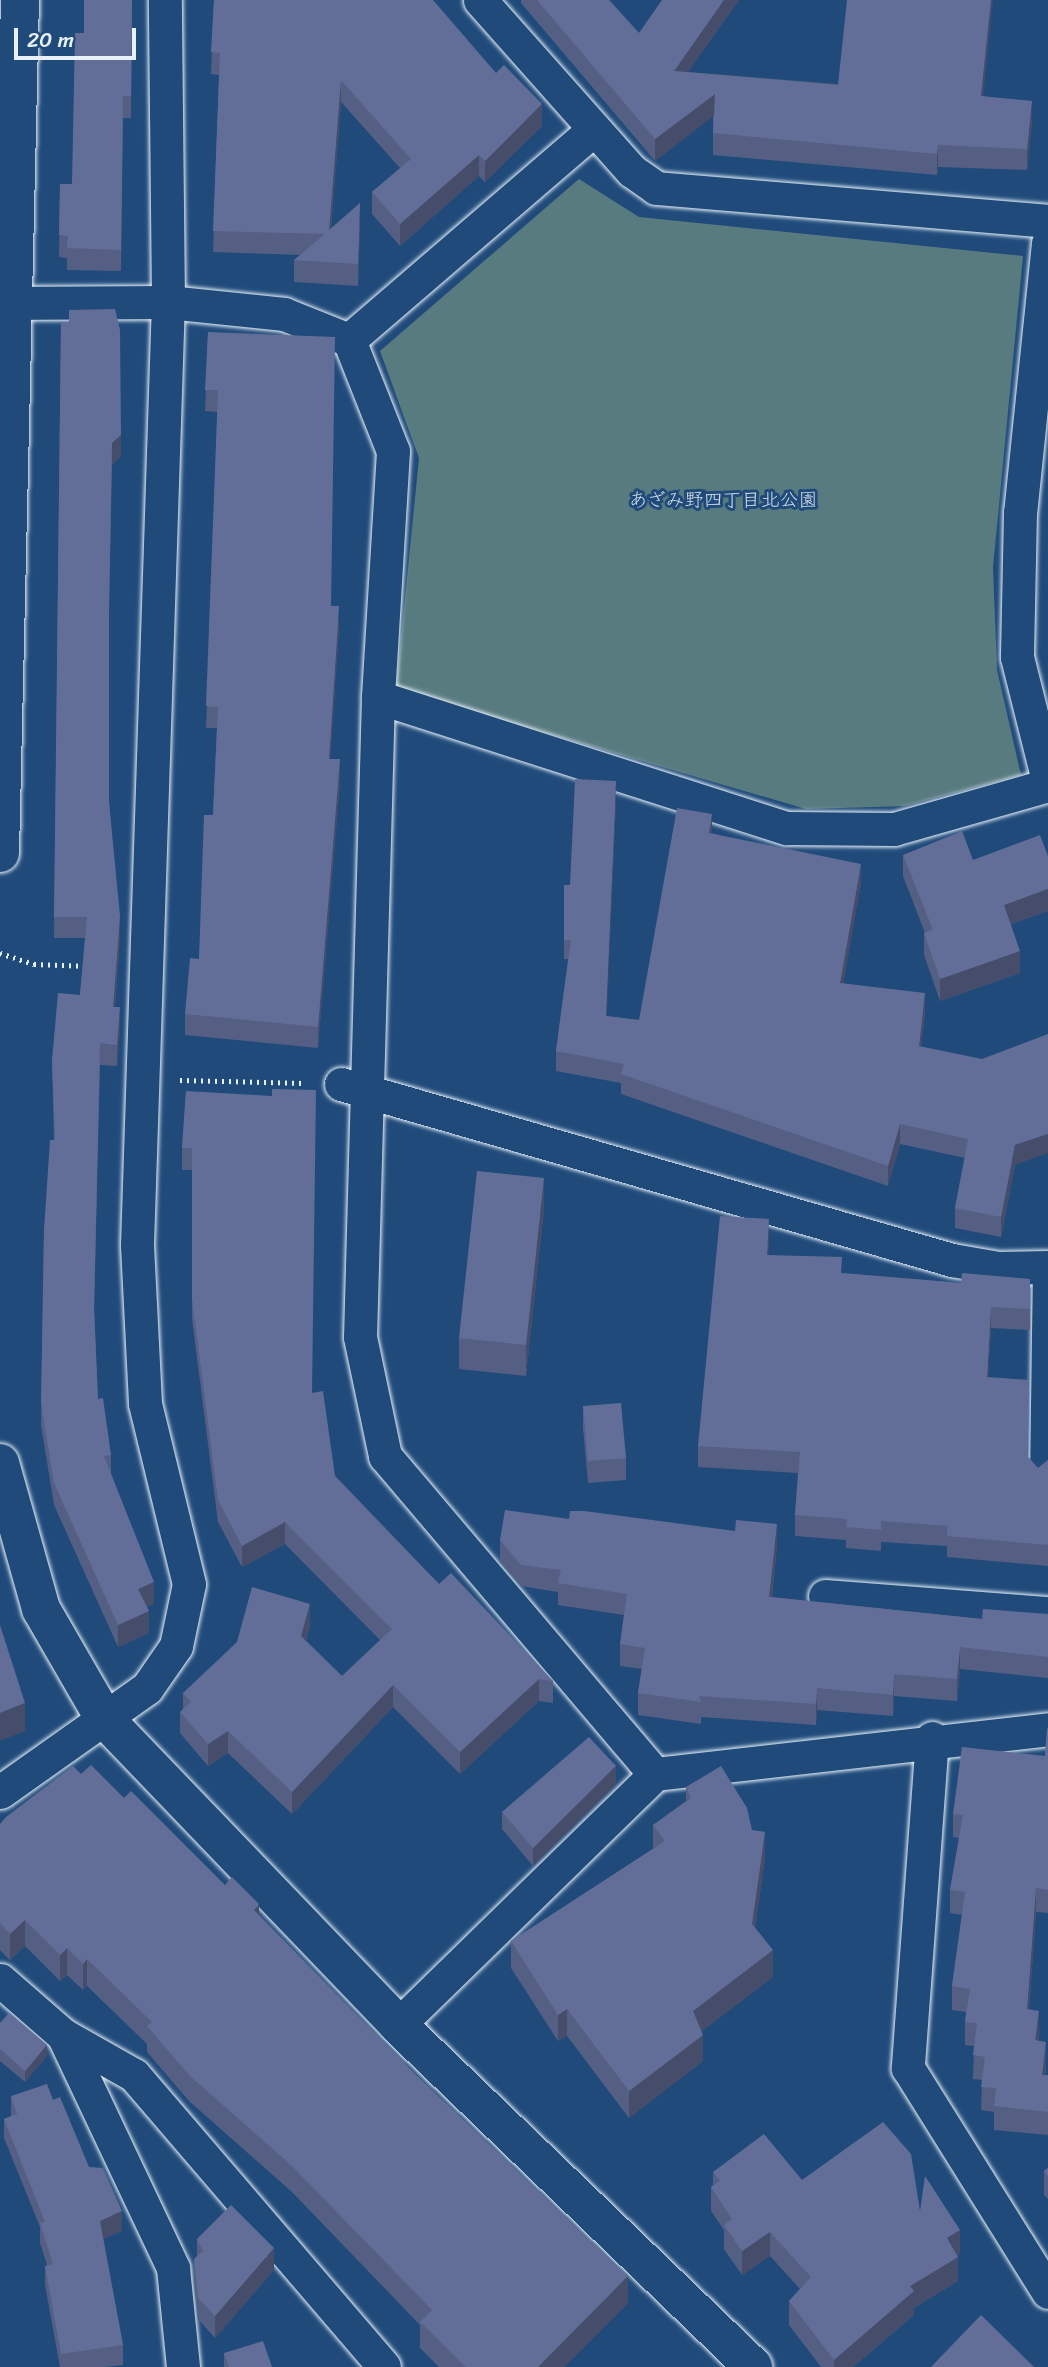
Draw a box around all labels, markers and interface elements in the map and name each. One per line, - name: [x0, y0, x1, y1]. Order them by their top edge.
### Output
- scale bar: [18, 14, 140, 58]
- text: 20 m: [27, 21, 74, 59]
- park label: あざみ野四丁目北公園: [628, 489, 818, 511]

